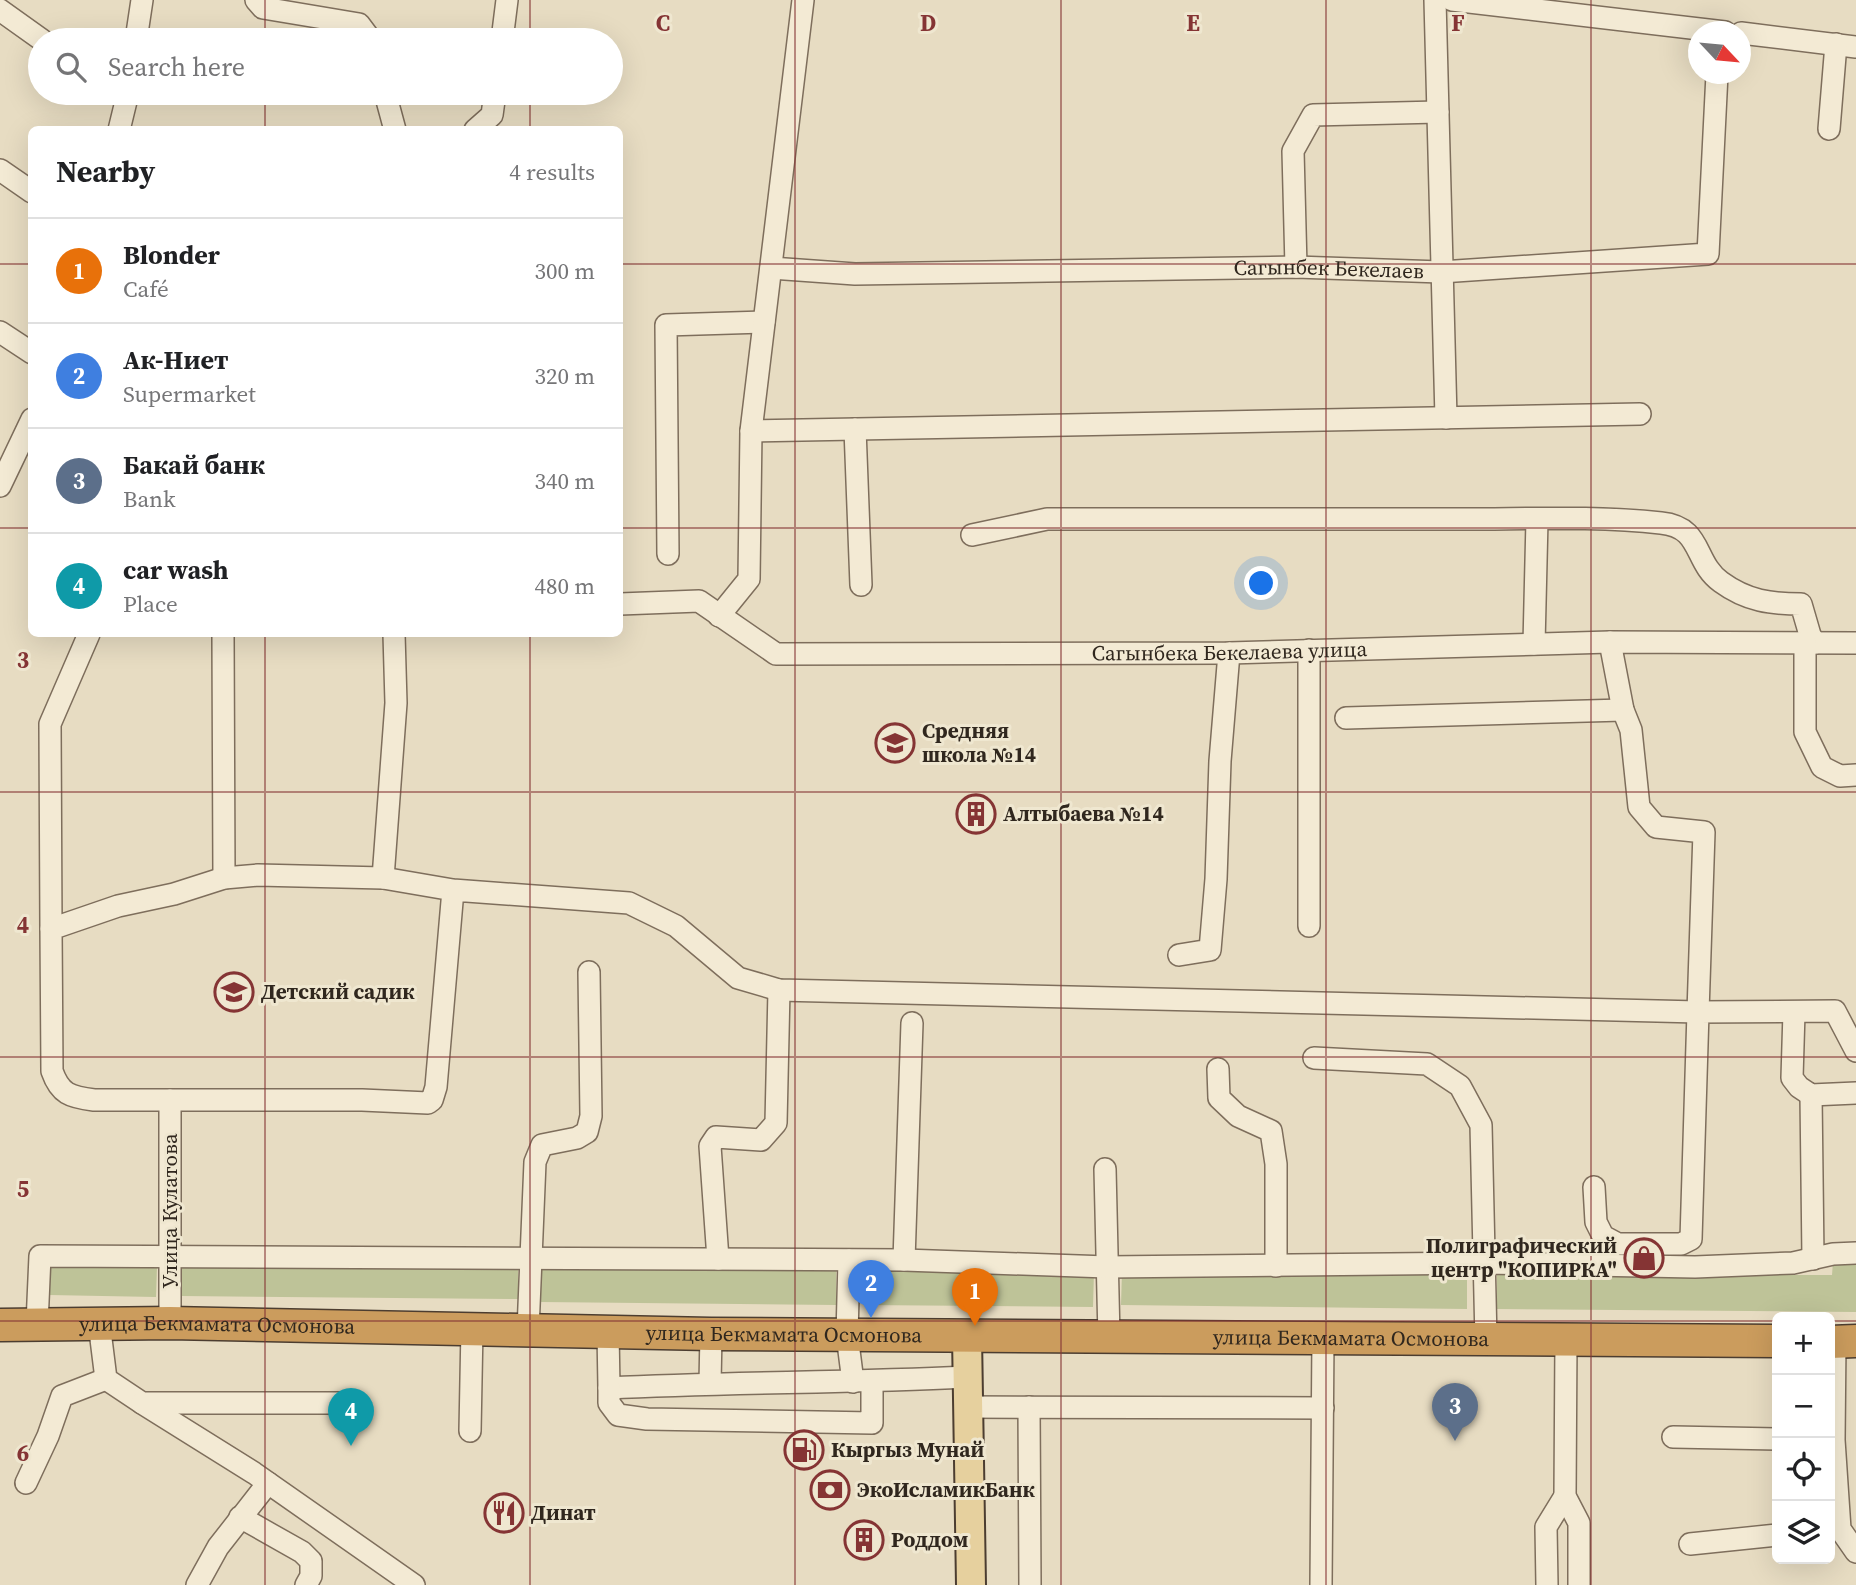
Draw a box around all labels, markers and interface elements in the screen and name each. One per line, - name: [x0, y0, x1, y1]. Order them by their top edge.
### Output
- text: C: [656, 7, 670, 39]
- text: D: [920, 7, 936, 39]
- text: E: [1186, 7, 1200, 39]
- text: F: [1451, 7, 1465, 39]
- north arrow: [1688, 21, 1751, 84]
- search box: [28, 28, 623, 105]
- icon: search: [52, 48, 90, 86]
- text: Search here: [108, 49, 245, 85]
- text: Nearby: [56, 151, 155, 192]
- text: 4 results: [509, 156, 595, 188]
- text: Blonder: [123, 237, 220, 273]
- street label: Сагынбек Бекелаев: [1233, 252, 1424, 285]
- text: 1: [73, 255, 85, 287]
- text: 300 m: [534, 255, 595, 287]
- text: Café: [123, 273, 169, 305]
- text: Ак-Ниет: [123, 342, 228, 378]
- text: 2: [73, 360, 85, 392]
- text: 320 m: [534, 360, 595, 392]
- text: Supermarket: [123, 378, 256, 410]
- text: Бакай банк: [123, 447, 265, 483]
- text: 3: [73, 465, 85, 497]
- text: 340 m: [534, 465, 595, 497]
- text: Bank: [123, 483, 176, 515]
- text: car wash: [123, 552, 229, 588]
- your location: [1244, 566, 1278, 600]
- text: 4: [73, 570, 85, 602]
- text: 480 m: [534, 570, 595, 602]
- text: Place: [123, 588, 178, 620]
- street label: Сагынбека Бекелаева улица: [1092, 634, 1368, 667]
- text: 3: [17, 644, 29, 676]
- place label: Средняя школа №14: [922, 716, 1036, 769]
- school or university icon: Средняя школа №14: [874, 722, 916, 764]
- building icon: Алтыбаева №14: [955, 793, 997, 835]
- place label: Алтыбаева №14: [1003, 799, 1164, 828]
- text: 4: [17, 909, 29, 941]
- school or university icon: Детский садик: [213, 971, 255, 1013]
- place label: Детский садик: [261, 977, 415, 1006]
- street label: Улица Кулатова: [155, 1133, 184, 1289]
- text: 5: [17, 1173, 29, 1205]
- place label: Полиграфический центр "КОПИРКА": [1426, 1231, 1617, 1284]
- shop icon: Полиграфический центр "КОПИРКА": [1623, 1237, 1665, 1279]
- pin: 2: [848, 1260, 894, 1318]
- pin: 1: [952, 1268, 998, 1326]
- street label: улица Бекмамата Осмонова: [79, 1308, 356, 1341]
- map controls: [1772, 1312, 1835, 1564]
- button: +: [1772, 1312, 1835, 1375]
- street label: улица Бекмамата Осмонова: [645, 1318, 922, 1349]
- street label: улица Бекмамата Осмонова: [1213, 1322, 1489, 1353]
- button: −: [1772, 1375, 1835, 1438]
- pin: 3: [1432, 1383, 1478, 1441]
- pin: 4: [328, 1388, 374, 1446]
- fuel station icon: Кыргыз Мунай: [783, 1429, 825, 1471]
- place label: Кыргыз Мунай: [831, 1435, 984, 1464]
- text: 6: [17, 1437, 29, 1469]
- button: locate: [1772, 1438, 1835, 1501]
- bank icon: ЭкоИсламикБанк: [809, 1469, 851, 1511]
- place label: ЭкоИсламикБанк: [857, 1475, 1035, 1504]
- restaurant icon: Динат: [483, 1492, 525, 1534]
- place label: Динат: [531, 1498, 596, 1527]
- button: layers: [1772, 1501, 1835, 1564]
- building icon: Роддом: [843, 1519, 885, 1561]
- place label: Роддом: [891, 1525, 968, 1554]

